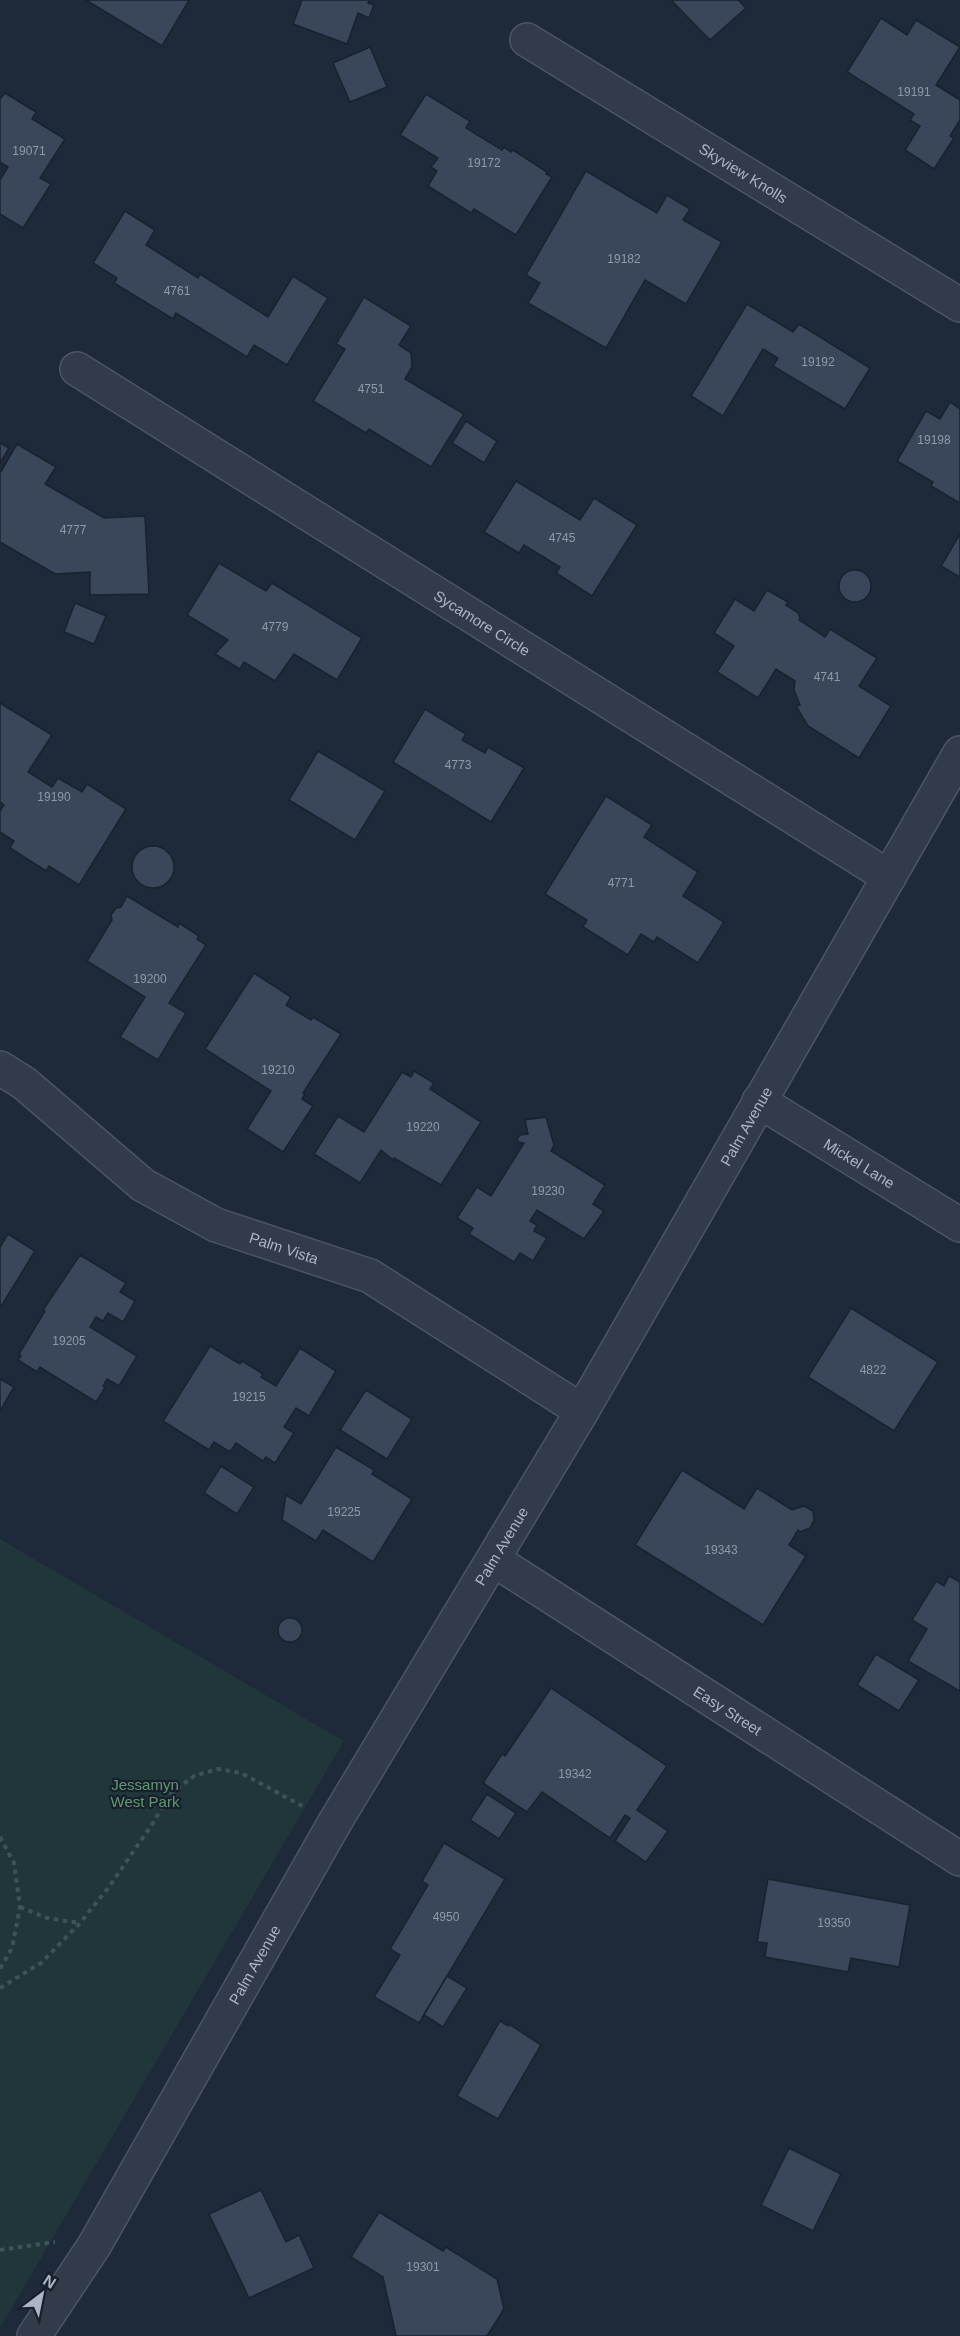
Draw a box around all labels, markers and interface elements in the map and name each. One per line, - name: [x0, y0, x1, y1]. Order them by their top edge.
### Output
- house number: 19191: [897, 85, 931, 99]
- street label: Skyview Knolls: [697, 139, 791, 206]
- house number: 19071: [12, 144, 46, 158]
- house number: 19172: [467, 156, 501, 170]
- house number: 19182: [607, 252, 641, 266]
- house number: 4761: [164, 284, 191, 298]
- house number: 19192: [801, 355, 835, 369]
- house number: 4751: [358, 382, 385, 396]
- house number: 19198: [917, 433, 951, 447]
- house number: 4777: [60, 523, 87, 537]
- house number: 4745: [549, 531, 576, 545]
- street label: Sycamore Circle: [431, 586, 533, 659]
- house number: 4779: [262, 620, 289, 634]
- house number: 4741: [814, 670, 841, 684]
- house number: 4773: [445, 758, 472, 772]
- house number: 19190: [37, 790, 71, 804]
- house number: 4771: [608, 876, 635, 890]
- house number: 19200: [133, 972, 167, 986]
- house number: 19210: [261, 1063, 295, 1077]
- street label: Palm Avenue: [716, 1084, 775, 1169]
- house number: 19220: [406, 1120, 440, 1134]
- street label: Mickel Lane: [821, 1135, 898, 1191]
- house number: 19230: [531, 1184, 565, 1198]
- street label: Palm Vista: [247, 1228, 321, 1267]
- house number: 19205: [52, 1334, 86, 1348]
- house number: 4822: [860, 1363, 887, 1377]
- house number: 19215: [232, 1390, 266, 1404]
- street label: Palm Avenue: [471, 1504, 531, 1588]
- house number: 19225: [327, 1505, 361, 1519]
- house number: 19343: [704, 1543, 738, 1557]
- street label: Easy Street: [691, 1682, 766, 1739]
- house number: 19342: [558, 1767, 592, 1781]
- park label: Jessamyn West Park: [111, 1776, 180, 1810]
- house number: 4950: [433, 1910, 460, 1924]
- house number: 19350: [817, 1916, 851, 1930]
- street label: Palm Avenue: [225, 1922, 283, 2007]
- house number: 19301: [406, 2260, 440, 2274]
- north arrow: [12, 2264, 72, 2324]
- text: N: [40, 2271, 59, 2292]

